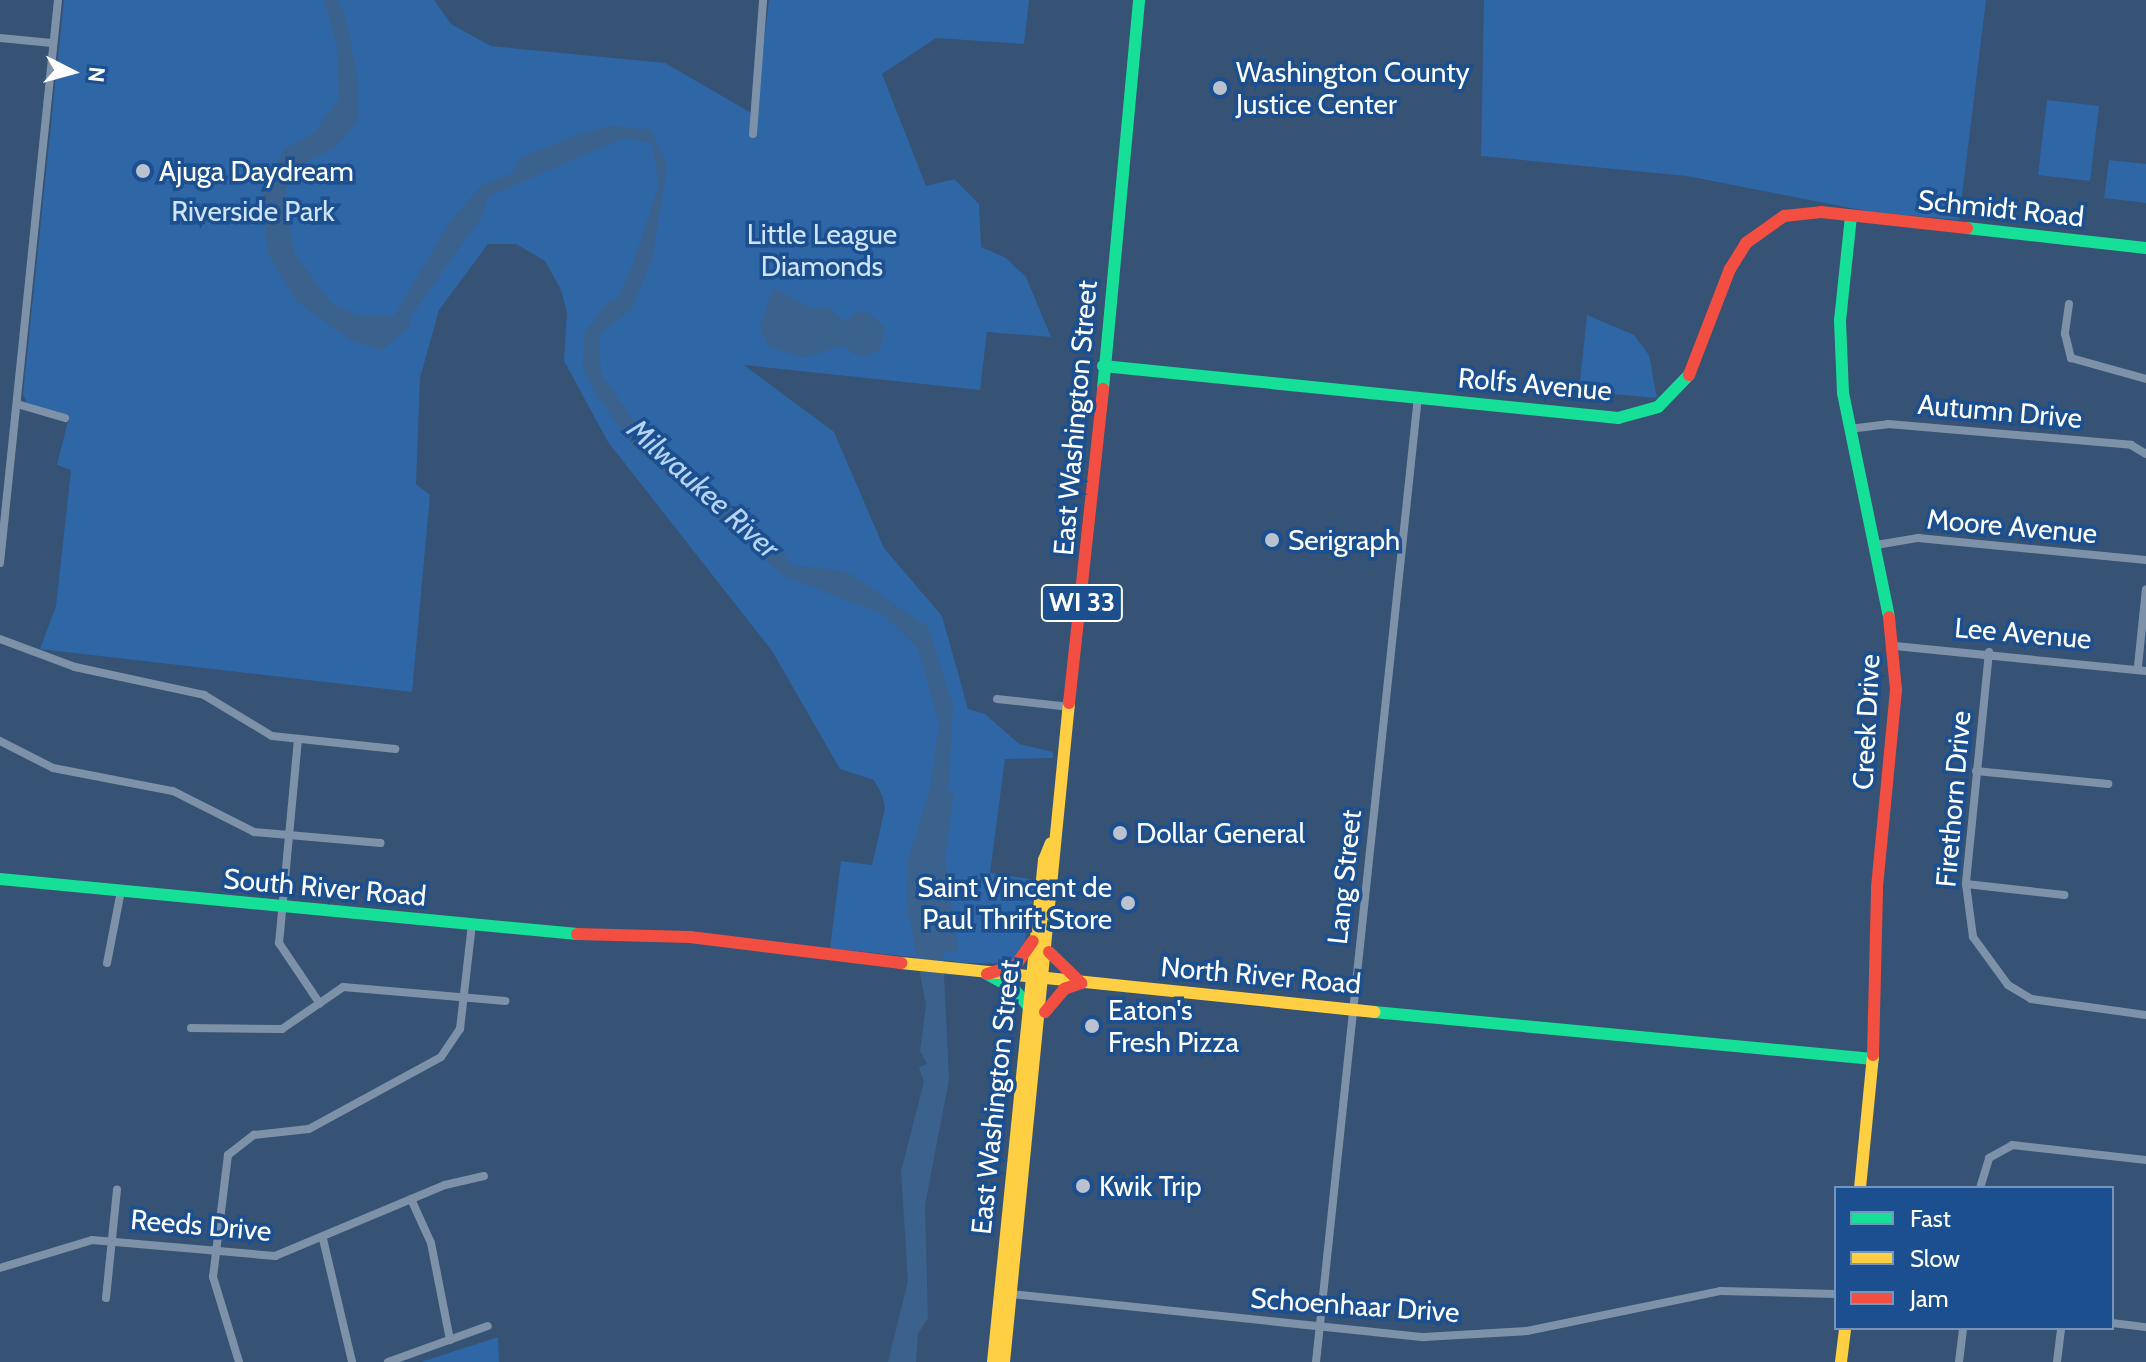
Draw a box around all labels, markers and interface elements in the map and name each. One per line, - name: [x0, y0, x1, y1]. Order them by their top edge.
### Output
- north arrow: [32, 32, 112, 112]
- place label: Washington County Justice Center: [1236, 55, 1470, 121]
- text: N: [82, 65, 111, 84]
- marker: Washington County Justice Center: [1211, 79, 1229, 97]
- place label: Ajuga Daydream: [159, 154, 354, 188]
- marker: Ajuga Daydream: [134, 162, 152, 180]
- street label: Schmidt Road: [1916, 183, 2086, 233]
- park label: Riverside Park: [171, 194, 335, 228]
- park label: Little League Diamonds: [747, 217, 897, 283]
- street label: East Washington Street: [1046, 279, 1104, 557]
- street label: Rolfs Avenue: [1457, 361, 1613, 407]
- street label: Autumn Drive: [1916, 387, 2084, 435]
- water label: Milwaukee River: [620, 412, 786, 566]
- street label: Moore Avenue: [1925, 502, 2099, 550]
- place label: Serigraph: [1288, 523, 1400, 557]
- marker: Serigraph: [1263, 531, 1281, 549]
- road number: WI 33: [1040, 581, 1124, 625]
- street label: Lee Avenue: [1953, 610, 2093, 656]
- street label: Creek Drive: [1846, 653, 1886, 791]
- street label: Firethorn Drive: [1929, 709, 1977, 889]
- street label: Lang Street: [1320, 808, 1368, 946]
- place label: Dollar General: [1136, 816, 1305, 850]
- marker: Dollar General: [1111, 824, 1129, 842]
- street label: South River Road: [222, 861, 428, 913]
- place label: Saint Vincent de Paul Thrift Store: [917, 870, 1112, 936]
- marker: Saint Vincent de Paul Thrift Store: [1119, 894, 1137, 912]
- street label: North River Road: [1159, 950, 1363, 1000]
- street label: East Washington Street: [964, 958, 1026, 1236]
- place label: Eaton's Fresh Pizza: [1108, 993, 1239, 1059]
- marker: Eaton's Fresh Pizza: [1083, 1017, 1101, 1035]
- place label: Kwik Trip: [1099, 1169, 1202, 1203]
- marker: Kwik Trip: [1074, 1177, 1092, 1195]
- legend: [1834, 1186, 2114, 1330]
- street label: Reeds Drive: [129, 1202, 273, 1248]
- text: Fast: [1910, 1204, 1951, 1233]
- text: Slow: [1910, 1244, 1960, 1273]
- street label: Schoenhaar Drive: [1249, 1281, 1461, 1329]
- text: Jam: [1910, 1284, 1948, 1313]

